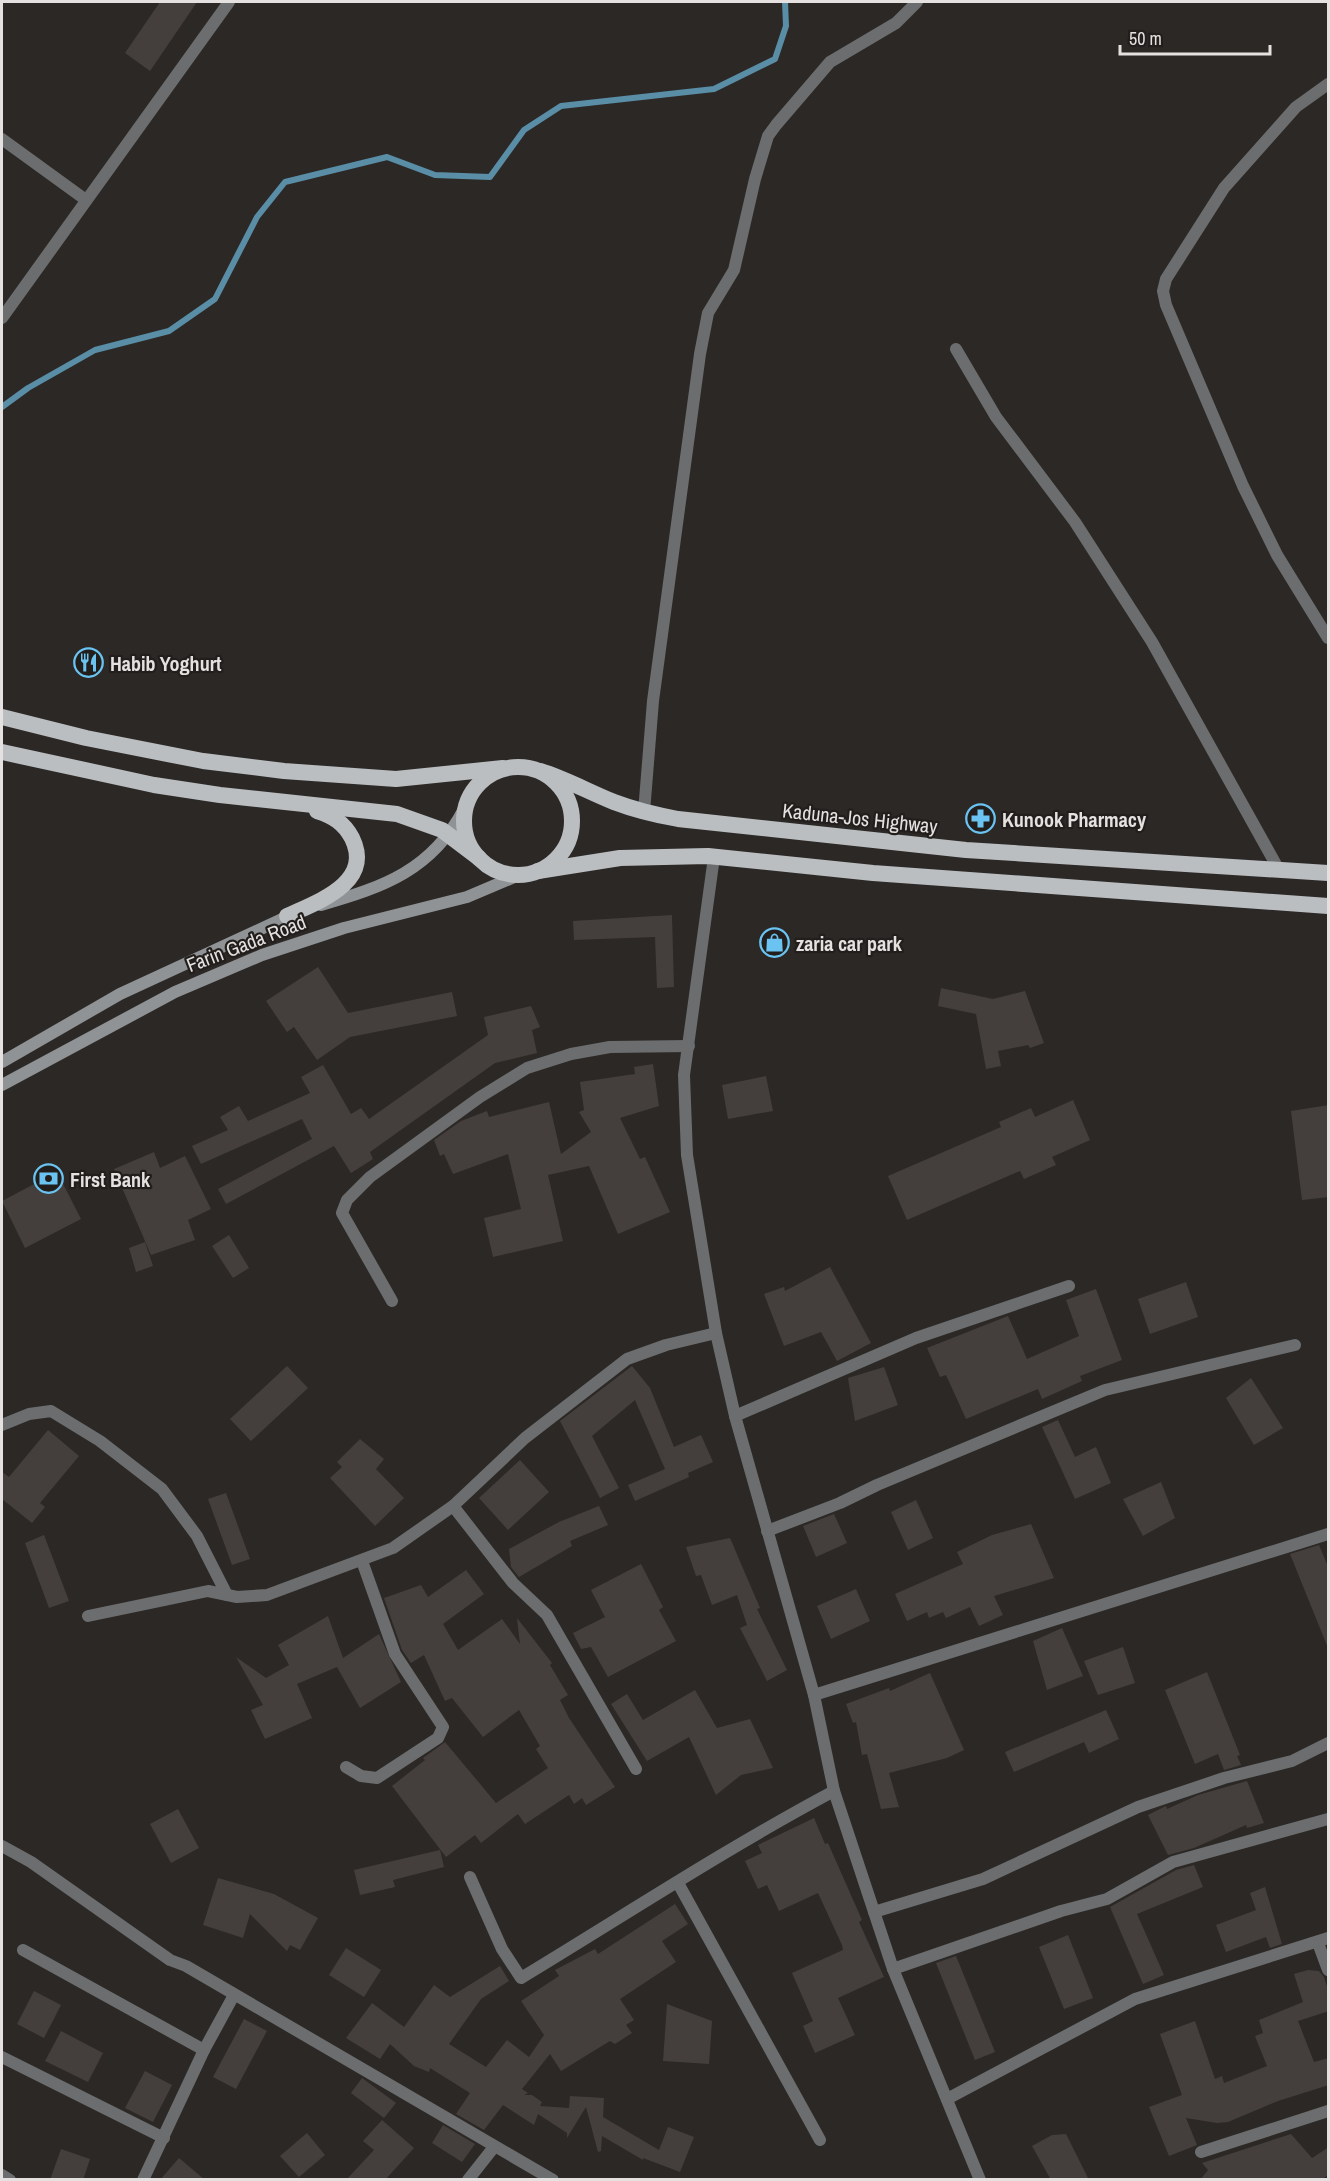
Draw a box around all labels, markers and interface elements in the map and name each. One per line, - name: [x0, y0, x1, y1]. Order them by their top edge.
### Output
- scale bar: [1120, 18, 1270, 56]
- text: 50 m: [1129, 26, 1162, 51]
- restaurant icon: Habib Yoghurt: [73, 647, 105, 679]
- place label: Habib Yoghurt: [110, 650, 222, 677]
- street label: Kaduna-Jos Highway: [781, 796, 940, 840]
- pharmacy icon: Kunook Pharmacy: [965, 803, 997, 835]
- place label: Kunook Pharmacy: [1002, 806, 1147, 833]
- street label: Farin Gada Road: [182, 908, 310, 978]
- shop icon: zaria car park: [759, 927, 791, 959]
- place label: zaria car park: [796, 930, 903, 957]
- bank icon: First Bank: [33, 1163, 65, 1195]
- place label: First Bank: [70, 1166, 151, 1193]

